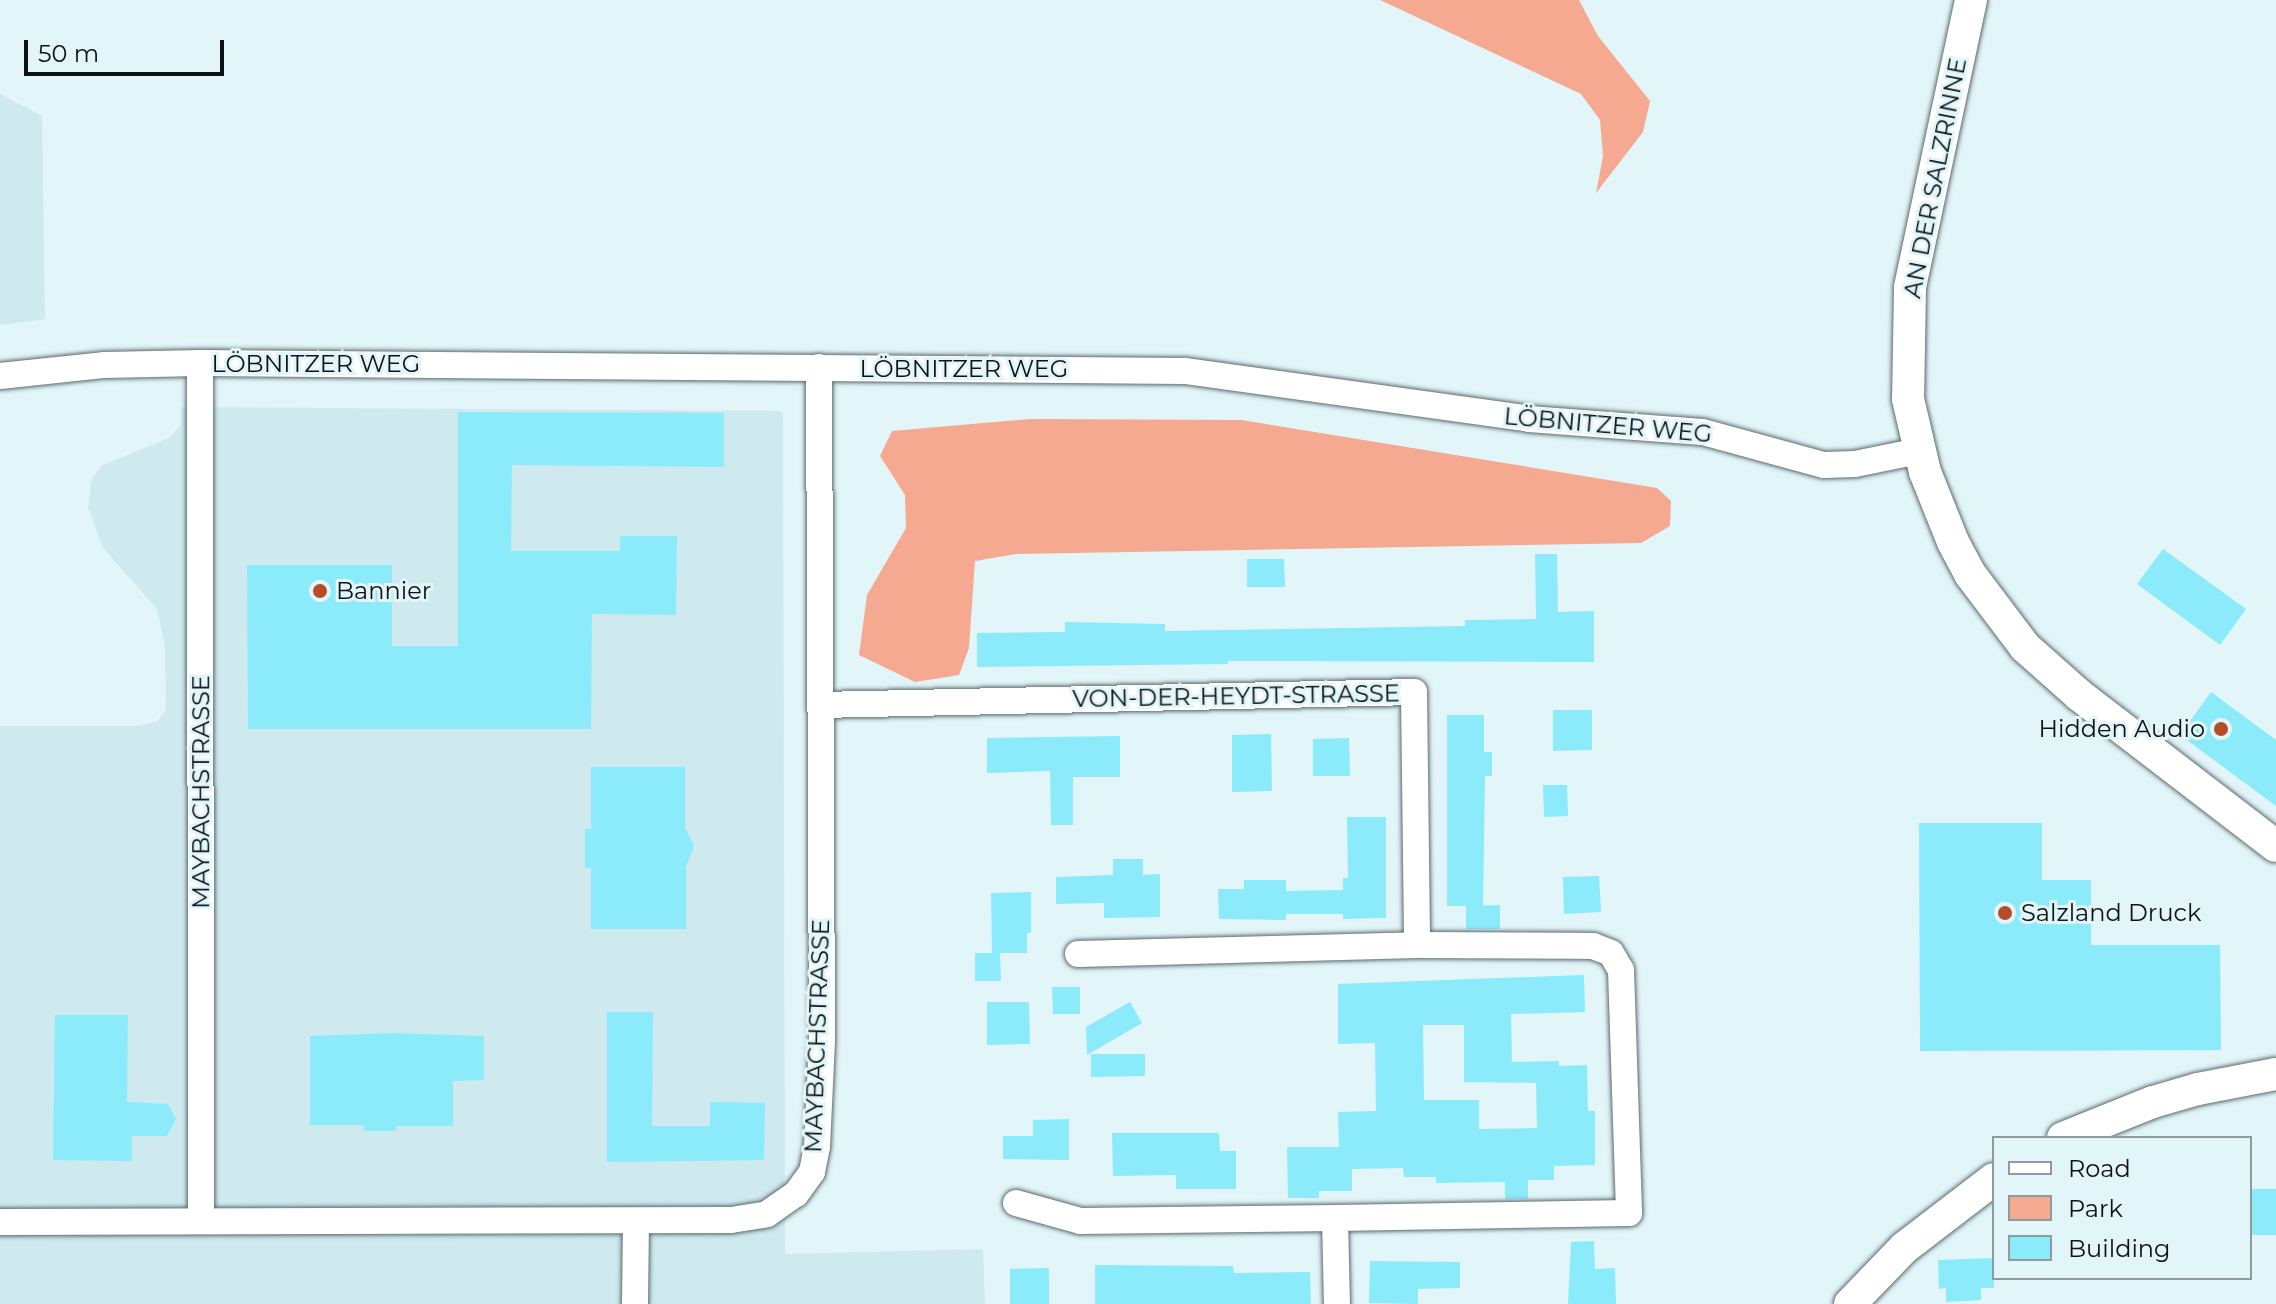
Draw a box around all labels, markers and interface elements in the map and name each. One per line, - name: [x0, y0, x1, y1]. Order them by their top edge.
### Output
- scale bar: [28, 24, 228, 74]
- text: 50 m: [38, 39, 99, 68]
- street label: AN DER SALZRINNE: [1898, 56, 1972, 300]
- street label: LÖBNITZER WEG: [212, 350, 420, 378]
- street label: LÖBNITZER WEG: [860, 355, 1068, 383]
- street label: LÖBNITZER WEG: [1503, 402, 1713, 448]
- place label: Bannier: [336, 577, 431, 605]
- marker: Bannier: [311, 582, 329, 600]
- street label: MAYBACHSTRASSE: [187, 675, 215, 909]
- street label: VON-DER-HEYDT-STRASSE: [1072, 679, 1400, 713]
- place label: Hidden Audio: [2039, 715, 2205, 743]
- marker: Hidden Audio: [2212, 720, 2230, 738]
- place label: Salzland Druck: [2021, 899, 2201, 927]
- marker: Salzland Druck: [1996, 904, 2014, 922]
- street label: MAYBACHSTRASSE: [799, 919, 835, 1153]
- legend: [1992, 1136, 2252, 1280]
- text: Road: [2068, 1154, 2131, 1183]
- text: Park: [2068, 1194, 2123, 1223]
- text: Building: [2068, 1234, 2171, 1263]

